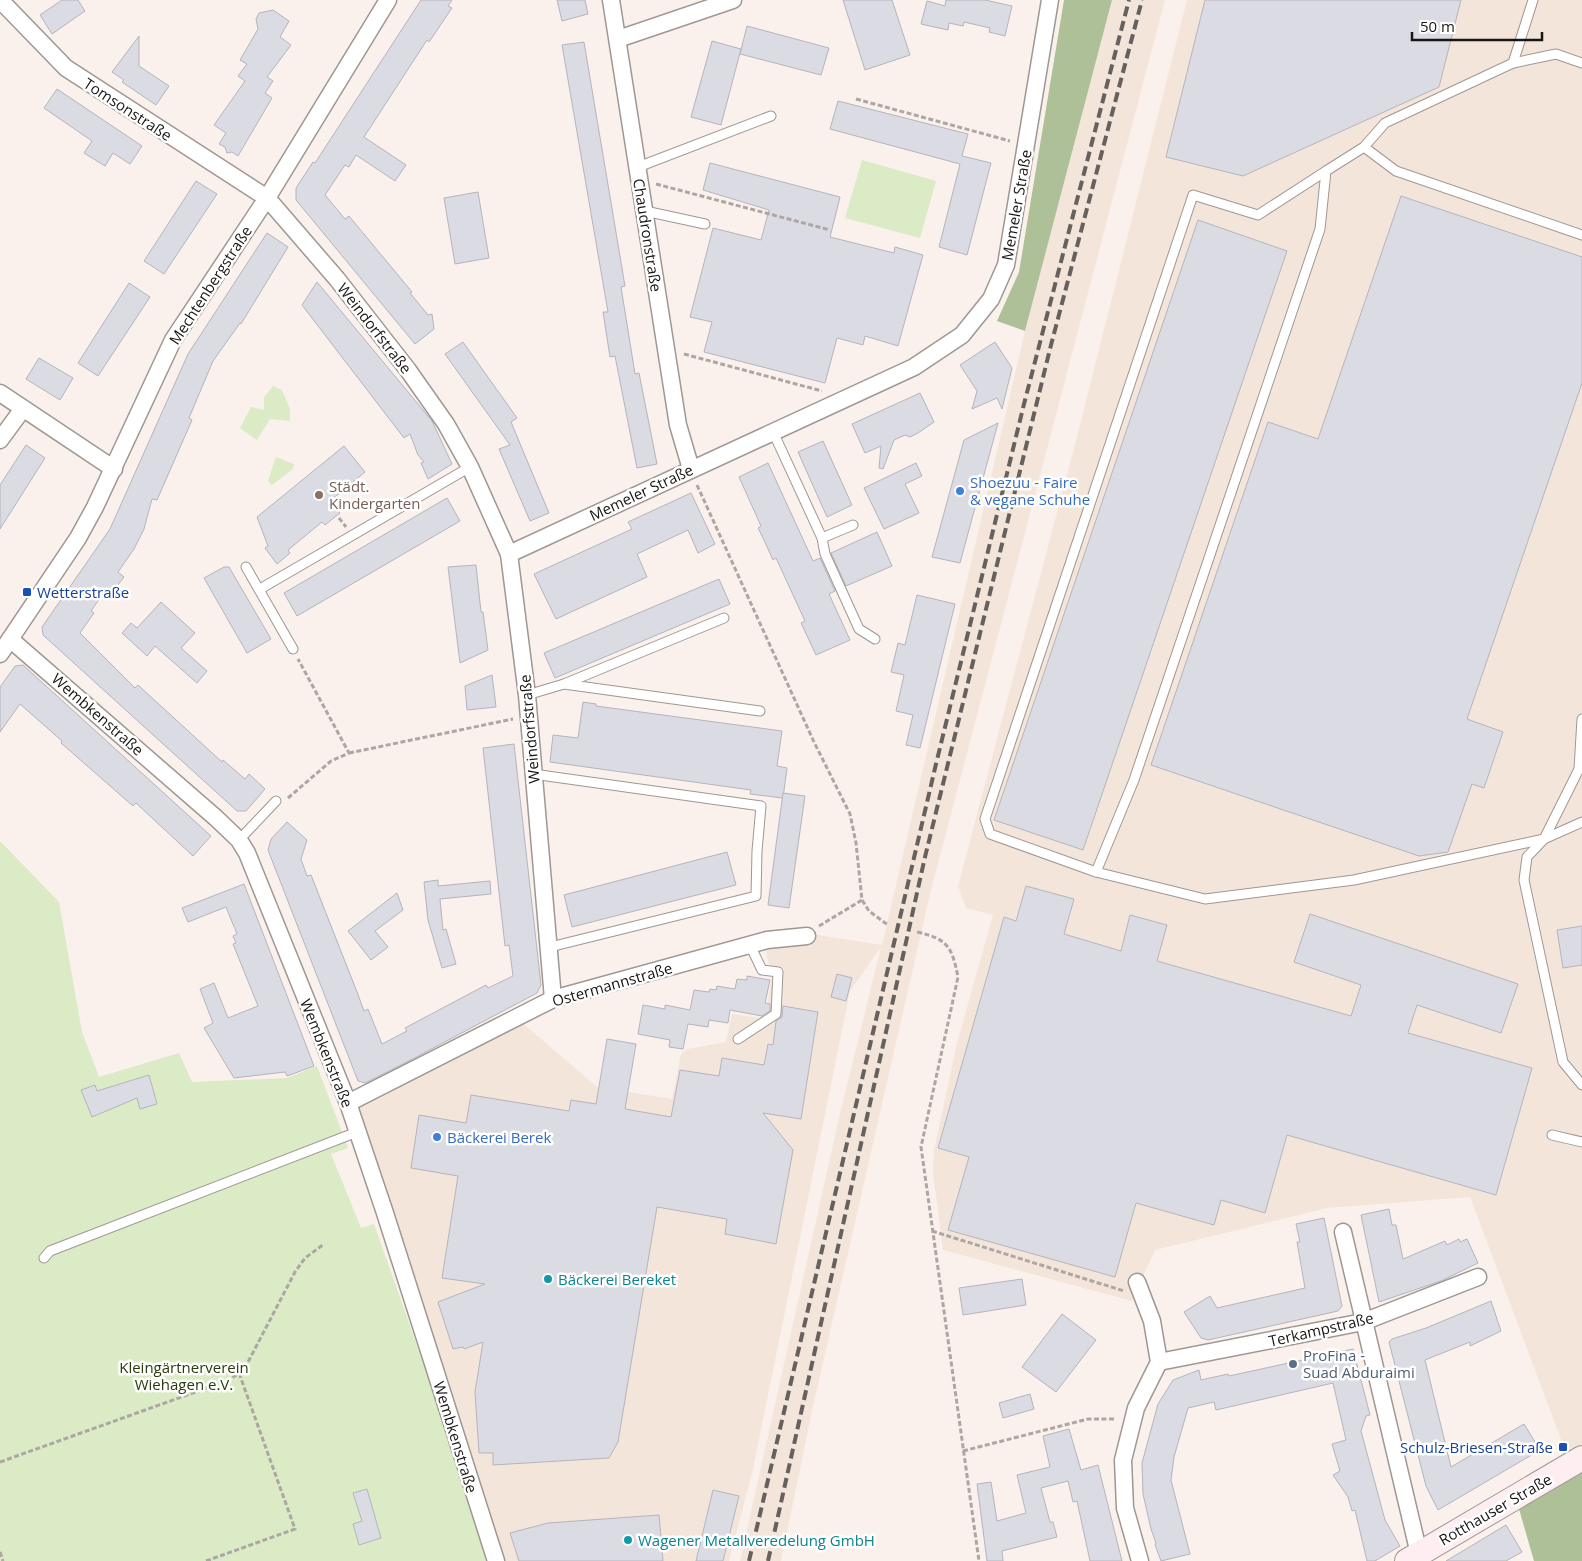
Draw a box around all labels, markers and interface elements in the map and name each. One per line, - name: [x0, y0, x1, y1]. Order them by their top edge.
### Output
- scale bar: [1412, 10, 1542, 42]
- text: 50 m: [1420, 16, 1455, 36]
- street label: Tomsonstraße: [80, 73, 176, 145]
- street label: Memeler Straße: [996, 148, 1036, 262]
- street label: Chaudronstraße: [629, 177, 667, 293]
- street label: Mechtenbergstraße: [164, 222, 256, 348]
- street label: Weindorfstraße: [333, 279, 417, 377]
- street label: Memeler Straße: [586, 459, 696, 525]
- place label: Shoezuu - Faire & vegane Schuhe: [970, 472, 1090, 509]
- place label: Städt. Kindergarten: [329, 476, 420, 513]
- marker: Shoezuu - Faire & vegane Schuhe: [954, 485, 966, 497]
- marker: Städt. Kindergarten: [313, 489, 325, 501]
- place label: Wetterstraße: [37, 582, 129, 602]
- marker: Wetterstraße: [21, 586, 33, 598]
- street label: Wembkenstraße: [48, 669, 148, 759]
- street label: Weindorfstraße: [514, 674, 544, 784]
- street label: Ostermannstraße: [550, 957, 674, 1011]
- street label: Wembkenstraße: [296, 996, 358, 1110]
- place label: Bäckerei Berek: [447, 1127, 551, 1147]
- marker: Bäckerei Berek: [431, 1131, 443, 1143]
- place label: Bäckerei Bereket: [558, 1269, 676, 1289]
- marker: Bäckerei Bereket: [542, 1273, 554, 1285]
- street label: Terkampstraße: [1267, 1307, 1375, 1351]
- place label: ProFina - Suad Abduraimi: [1303, 1345, 1415, 1382]
- park label: Kleingärtnerverein Wiehagen e.V.: [119, 1357, 249, 1394]
- marker: ProFina - Suad Abduraimi: [1287, 1358, 1299, 1370]
- street label: Wembkenstraße: [430, 1379, 482, 1495]
- place label: Schulz-Briesen-Straße: [1400, 1437, 1553, 1457]
- marker: Schulz-Briesen-Straße: [1557, 1441, 1569, 1453]
- street label: Rotthauser Straße: [1435, 1469, 1555, 1549]
- place label: Wagener Metallveredelung GmbH: [638, 1530, 875, 1550]
- marker: Wagener Metallveredelung GmbH: [622, 1534, 634, 1546]

